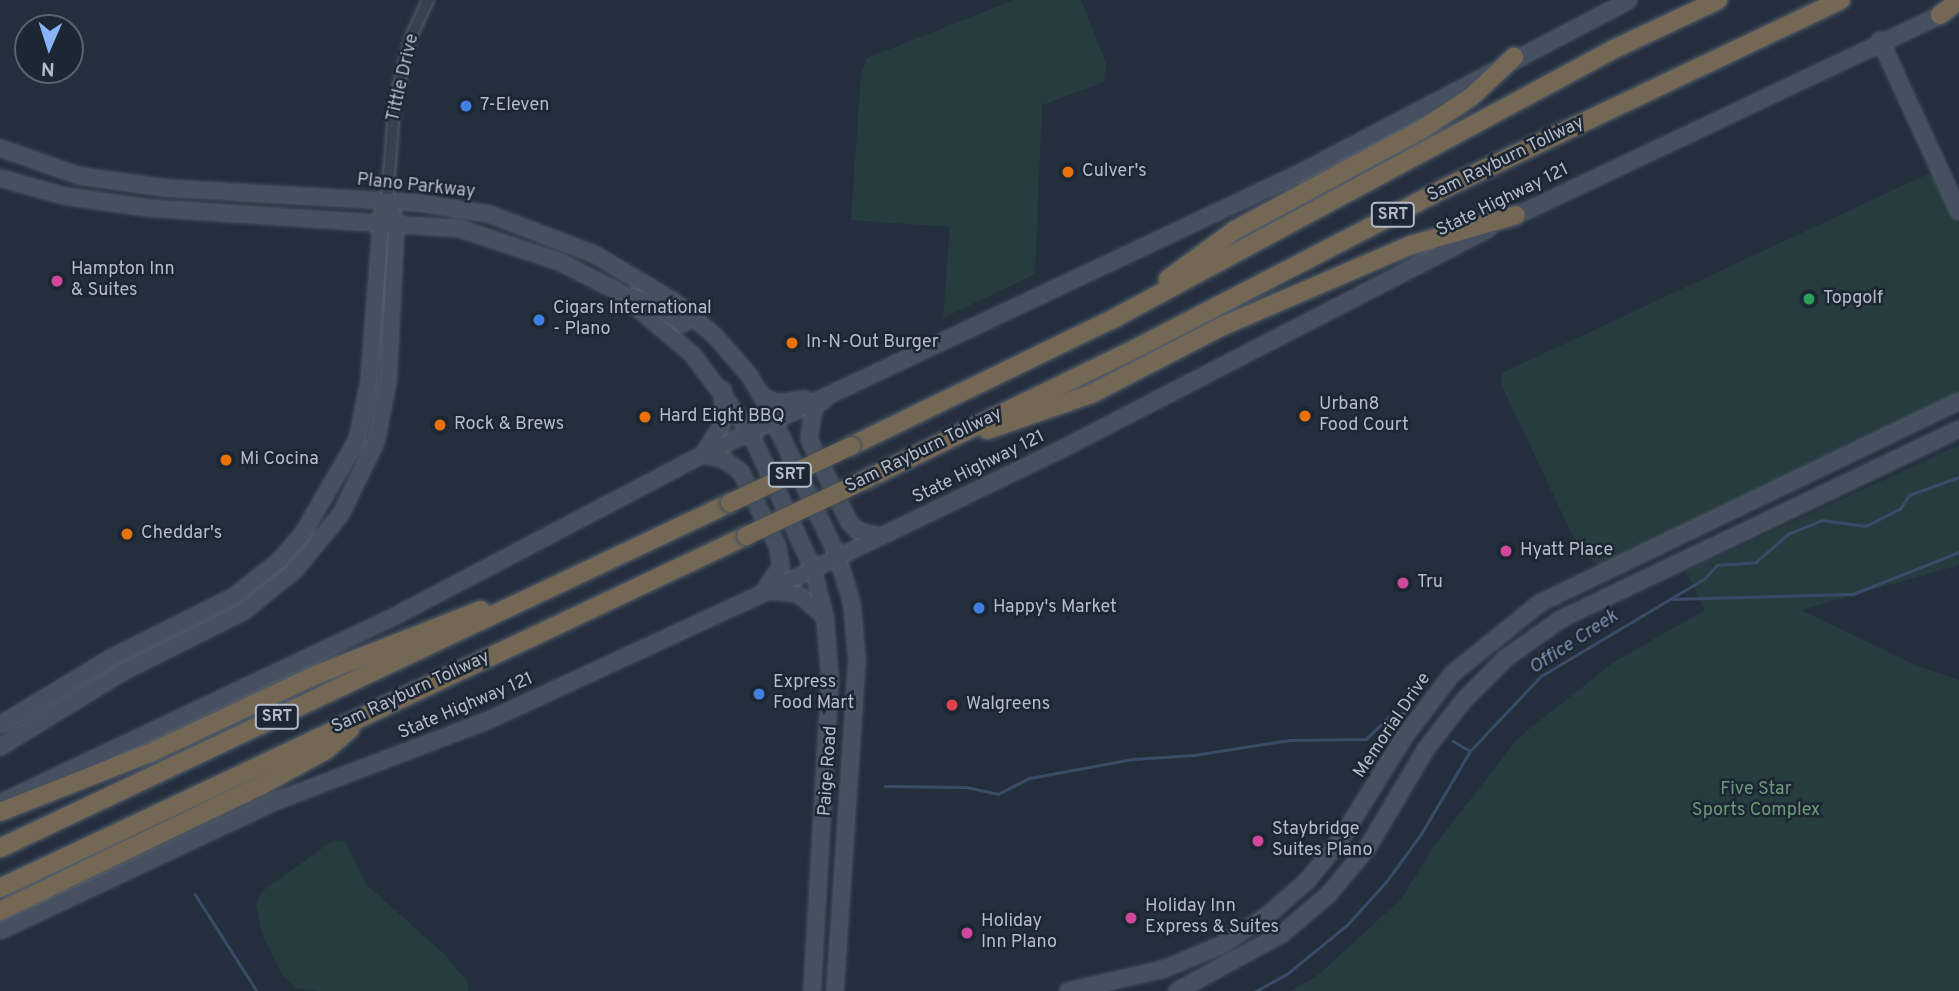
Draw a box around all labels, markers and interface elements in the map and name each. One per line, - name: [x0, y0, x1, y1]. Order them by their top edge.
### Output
- north arrow: [14, 14, 84, 84]
- street label: Tittle Drive: [383, 32, 425, 124]
- text: N: [41, 56, 55, 80]
- place label: 7-Eleven: [480, 95, 549, 117]
- marker: 7-Eleven: [458, 98, 474, 114]
- street label: Sam Rayburn Tollway: [1424, 113, 1588, 207]
- street label: State Highway 121: [1433, 160, 1573, 242]
- place label: Culver's: [1082, 161, 1147, 183]
- marker: Culver's: [1060, 164, 1076, 180]
- street label: Plano Parkway: [356, 170, 476, 204]
- road number: SRT: [1370, 202, 1416, 228]
- place label: Hampton Inn & Suites: [71, 260, 175, 302]
- marker: Hampton Inn & Suites: [49, 273, 65, 289]
- place label: Topgolf: [1823, 288, 1883, 310]
- marker: Topgolf: [1801, 291, 1817, 307]
- place label: Cigars International - Plano: [553, 299, 712, 342]
- marker: Cigars International - Plano: [531, 312, 547, 328]
- place label: In-N-Out Burger: [806, 332, 939, 354]
- marker: In-N-Out Burger: [784, 335, 800, 351]
- place label: Urban8 Food Court: [1319, 395, 1409, 438]
- street label: Sam Rayburn Tollway: [842, 404, 1006, 498]
- place label: Hard Eight BBQ: [659, 406, 785, 428]
- marker: Urban8 Food Court: [1297, 408, 1313, 424]
- marker: Hard Eight BBQ: [637, 409, 653, 425]
- place label: Rock & Brews: [454, 414, 564, 436]
- marker: Rock & Brews: [432, 417, 448, 433]
- street label: State Highway 121: [909, 427, 1049, 509]
- place label: Mi Cocina: [240, 449, 319, 471]
- marker: Mi Cocina: [218, 452, 234, 468]
- road number: SRT: [767, 462, 813, 488]
- place label: Cheddar's: [141, 523, 222, 545]
- marker: Cheddar's: [119, 526, 135, 542]
- place label: Hyatt Place: [1520, 540, 1613, 562]
- marker: Hyatt Place: [1498, 543, 1514, 559]
- place label: Tru: [1417, 572, 1443, 594]
- marker: Tru: [1395, 575, 1411, 591]
- place label: Happy's Market: [993, 597, 1117, 619]
- marker: Happy's Market: [971, 600, 987, 616]
- water label: Office Creek: [1525, 606, 1623, 680]
- street label: Sam Rayburn Tollway: [328, 647, 494, 739]
- street label: State Highway 121: [395, 669, 537, 745]
- street label: Memorial Drive: [1350, 669, 1436, 783]
- place label: Express Food Mart: [773, 673, 854, 716]
- marker: Express Food Mart: [751, 686, 767, 702]
- place label: Walgreens: [966, 694, 1050, 716]
- marker: Walgreens: [944, 697, 960, 713]
- road number: SRT: [254, 704, 300, 730]
- street label: Paige Road: [815, 725, 843, 817]
- park label: Five Star Sports Complex: [1692, 780, 1820, 822]
- place label: Staybridge Suites Plano: [1272, 820, 1372, 862]
- marker: Staybridge Suites Plano: [1250, 833, 1266, 849]
- place label: Holiday Inn Express & Suites: [1145, 897, 1279, 940]
- marker: Holiday Inn Express & Suites: [1123, 910, 1139, 926]
- place label: Holiday Inn Plano: [981, 912, 1057, 954]
- marker: Holiday Inn Plano: [959, 925, 975, 941]

